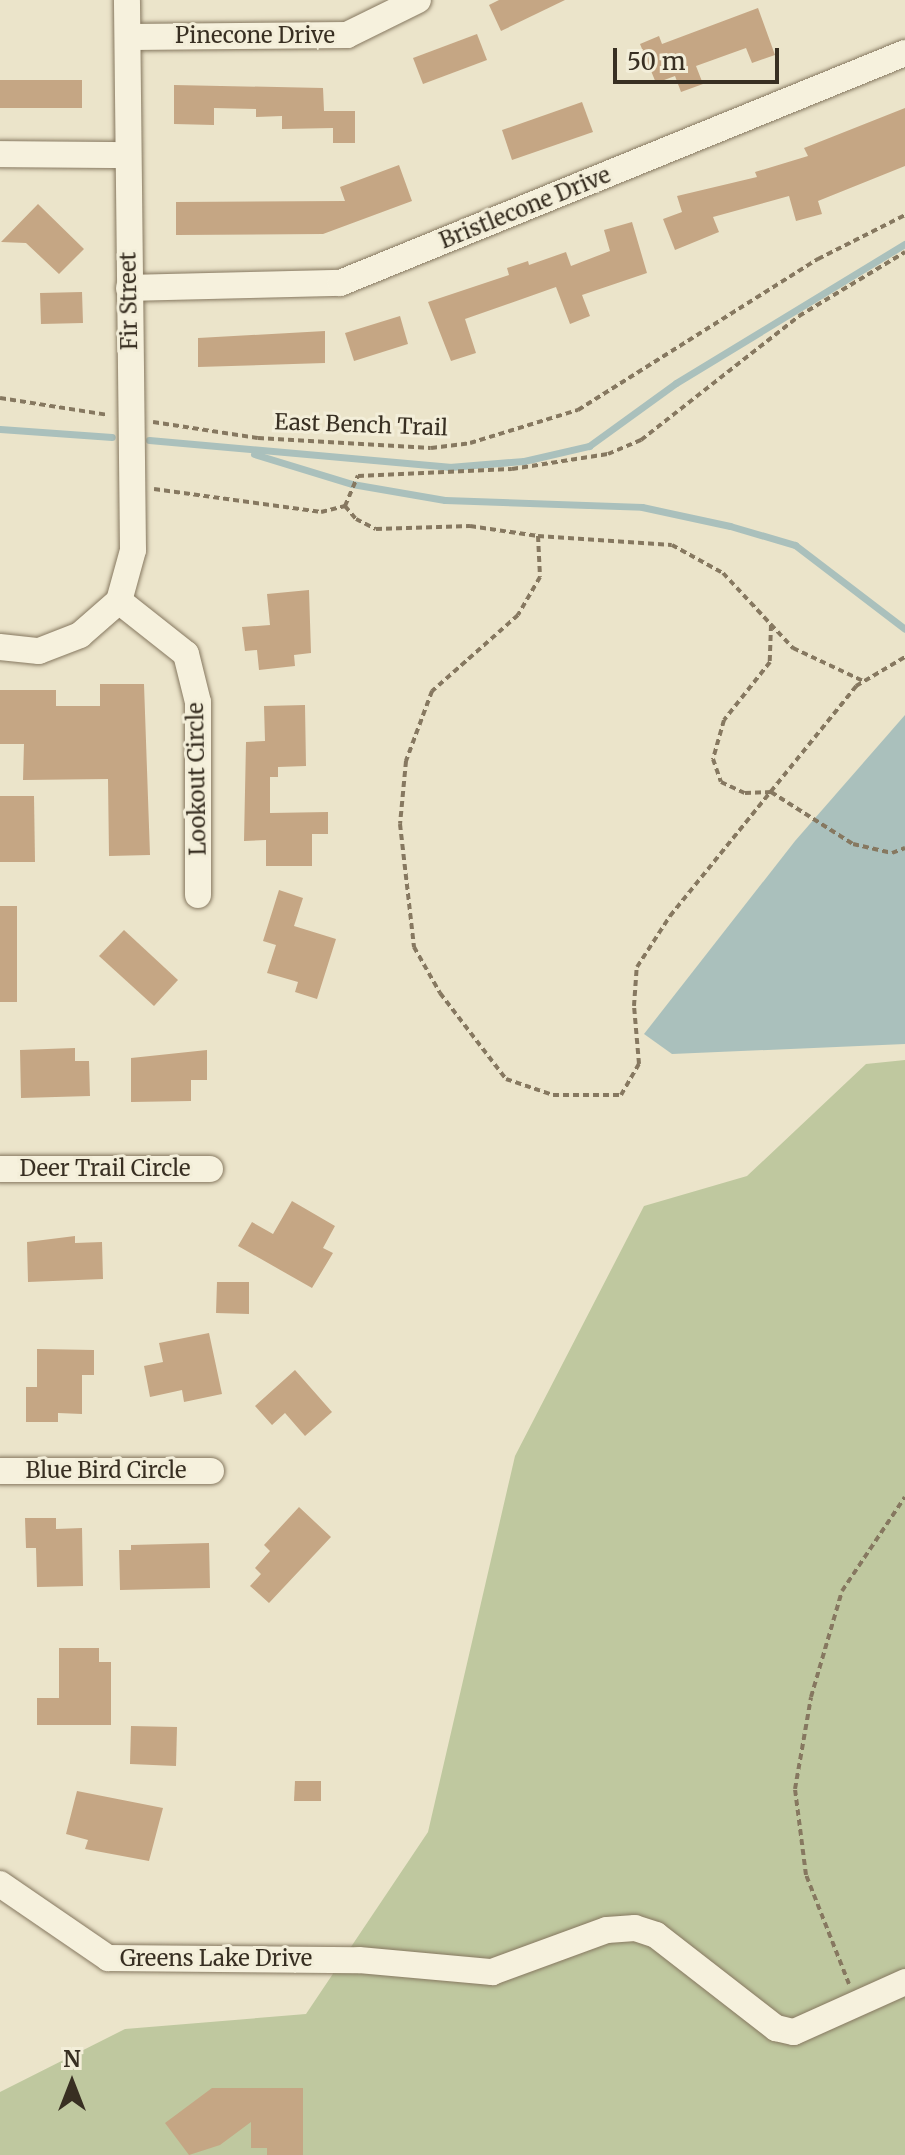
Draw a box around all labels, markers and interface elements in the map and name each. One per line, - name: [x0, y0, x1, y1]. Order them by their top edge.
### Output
- street label: Pinecone Drive: [175, 23, 335, 49]
- scale bar: [617, 32, 783, 82]
- text: 50 m: [627, 46, 686, 77]
- street label: Bristlecone Drive: [436, 162, 614, 254]
- street label: Fir Street: [115, 252, 143, 350]
- street label: East Bench Trail: [274, 409, 448, 441]
- street label: Lookout Circle: [182, 702, 212, 856]
- street label: Deer Trail Circle: [19, 1156, 191, 1182]
- street label: Blue Bird Circle: [26, 1458, 186, 1484]
- street label: Greens Lake Drive: [120, 1946, 312, 1972]
- north arrow: [32, 2043, 112, 2123]
- text: N: [63, 2045, 81, 2073]

